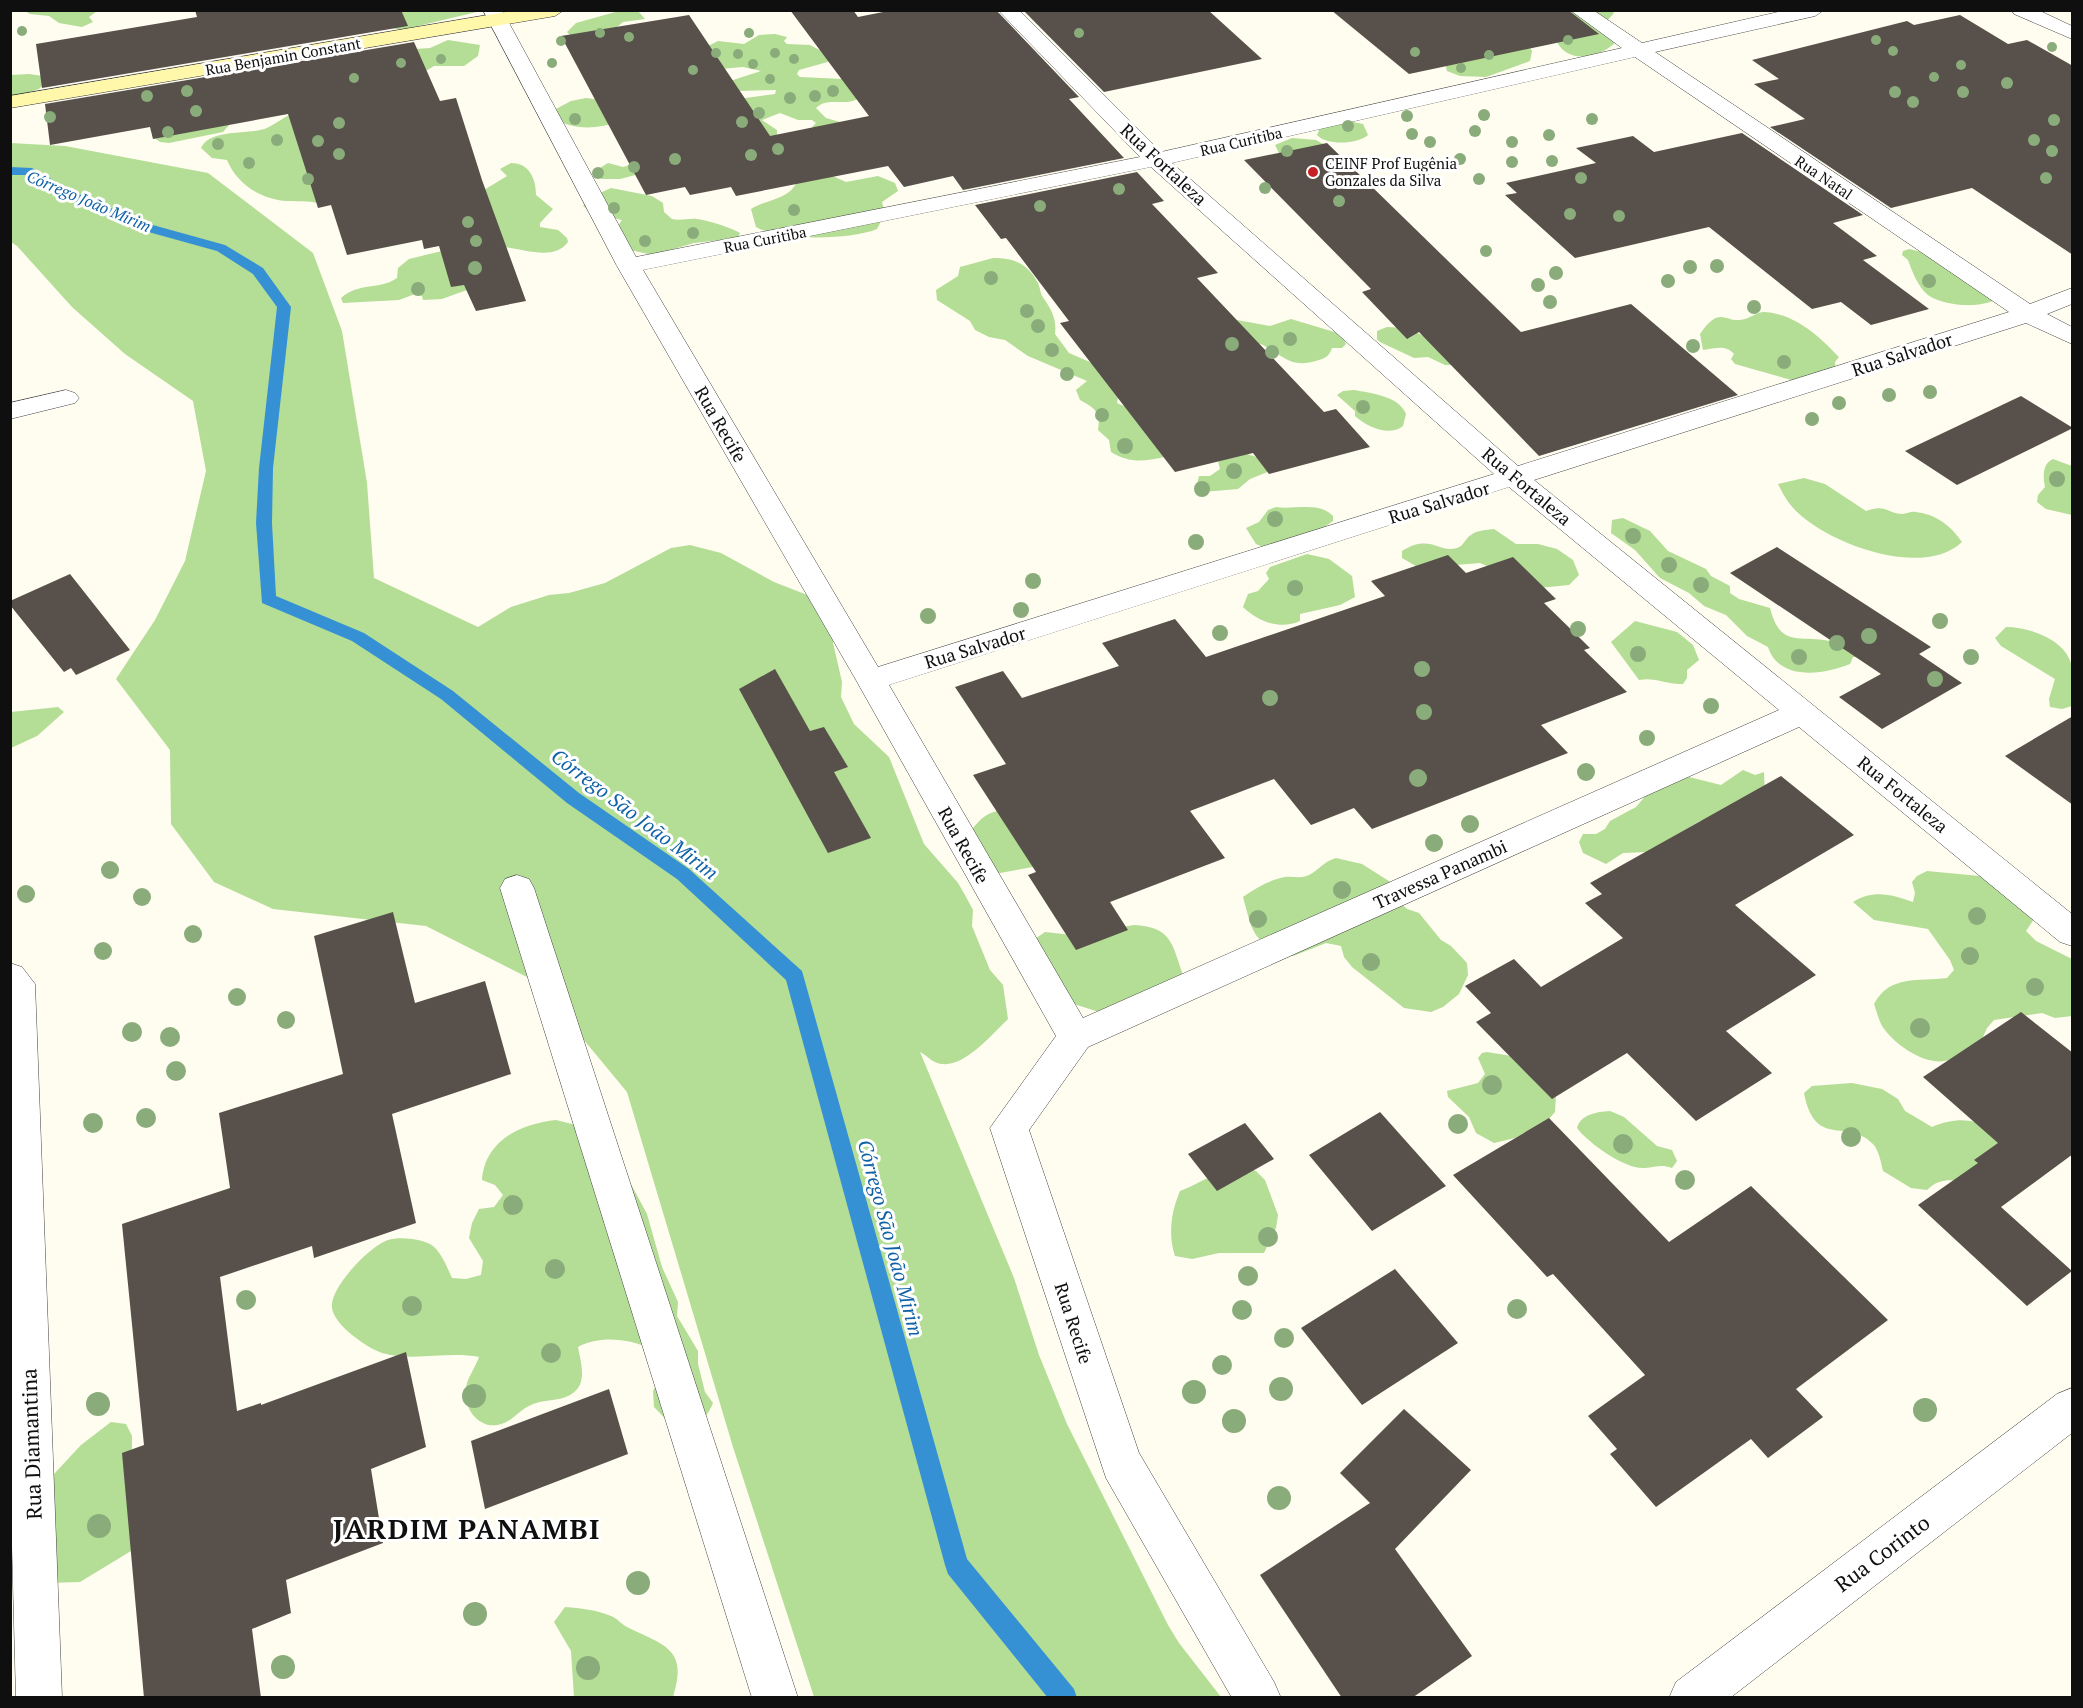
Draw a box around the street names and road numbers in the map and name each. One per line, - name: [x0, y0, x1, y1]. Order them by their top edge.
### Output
- street label: Rua Benjamin Constant: [204, 32, 363, 80]
- street label: Rua Fortaleza: [1116, 118, 1212, 210]
- street label: Rua Curitiba: [1198, 122, 1284, 160]
- street label: Rua Natal: [1791, 150, 1857, 204]
- street label: Rua Curitiba: [722, 221, 808, 257]
- street label: Rua Salvador: [1849, 326, 1955, 382]
- street label: Rua Recife: [690, 382, 752, 466]
- street label: Rua Fortaleza: [1477, 442, 1577, 530]
- street label: Rua Salvador: [1386, 475, 1493, 529]
- street label: Rua Salvador: [922, 620, 1029, 674]
- street label: Rua Fortaleza: [1853, 750, 1953, 838]
- street label: Rua Recife: [933, 802, 995, 888]
- street label: Travessa Panambi: [1369, 834, 1511, 914]
- street label: Rua Recife: [1050, 1279, 1098, 1367]
- street label: Rua Diamantina: [14, 1368, 48, 1520]
- street label: Rua Corinto: [1829, 1508, 1935, 1598]

